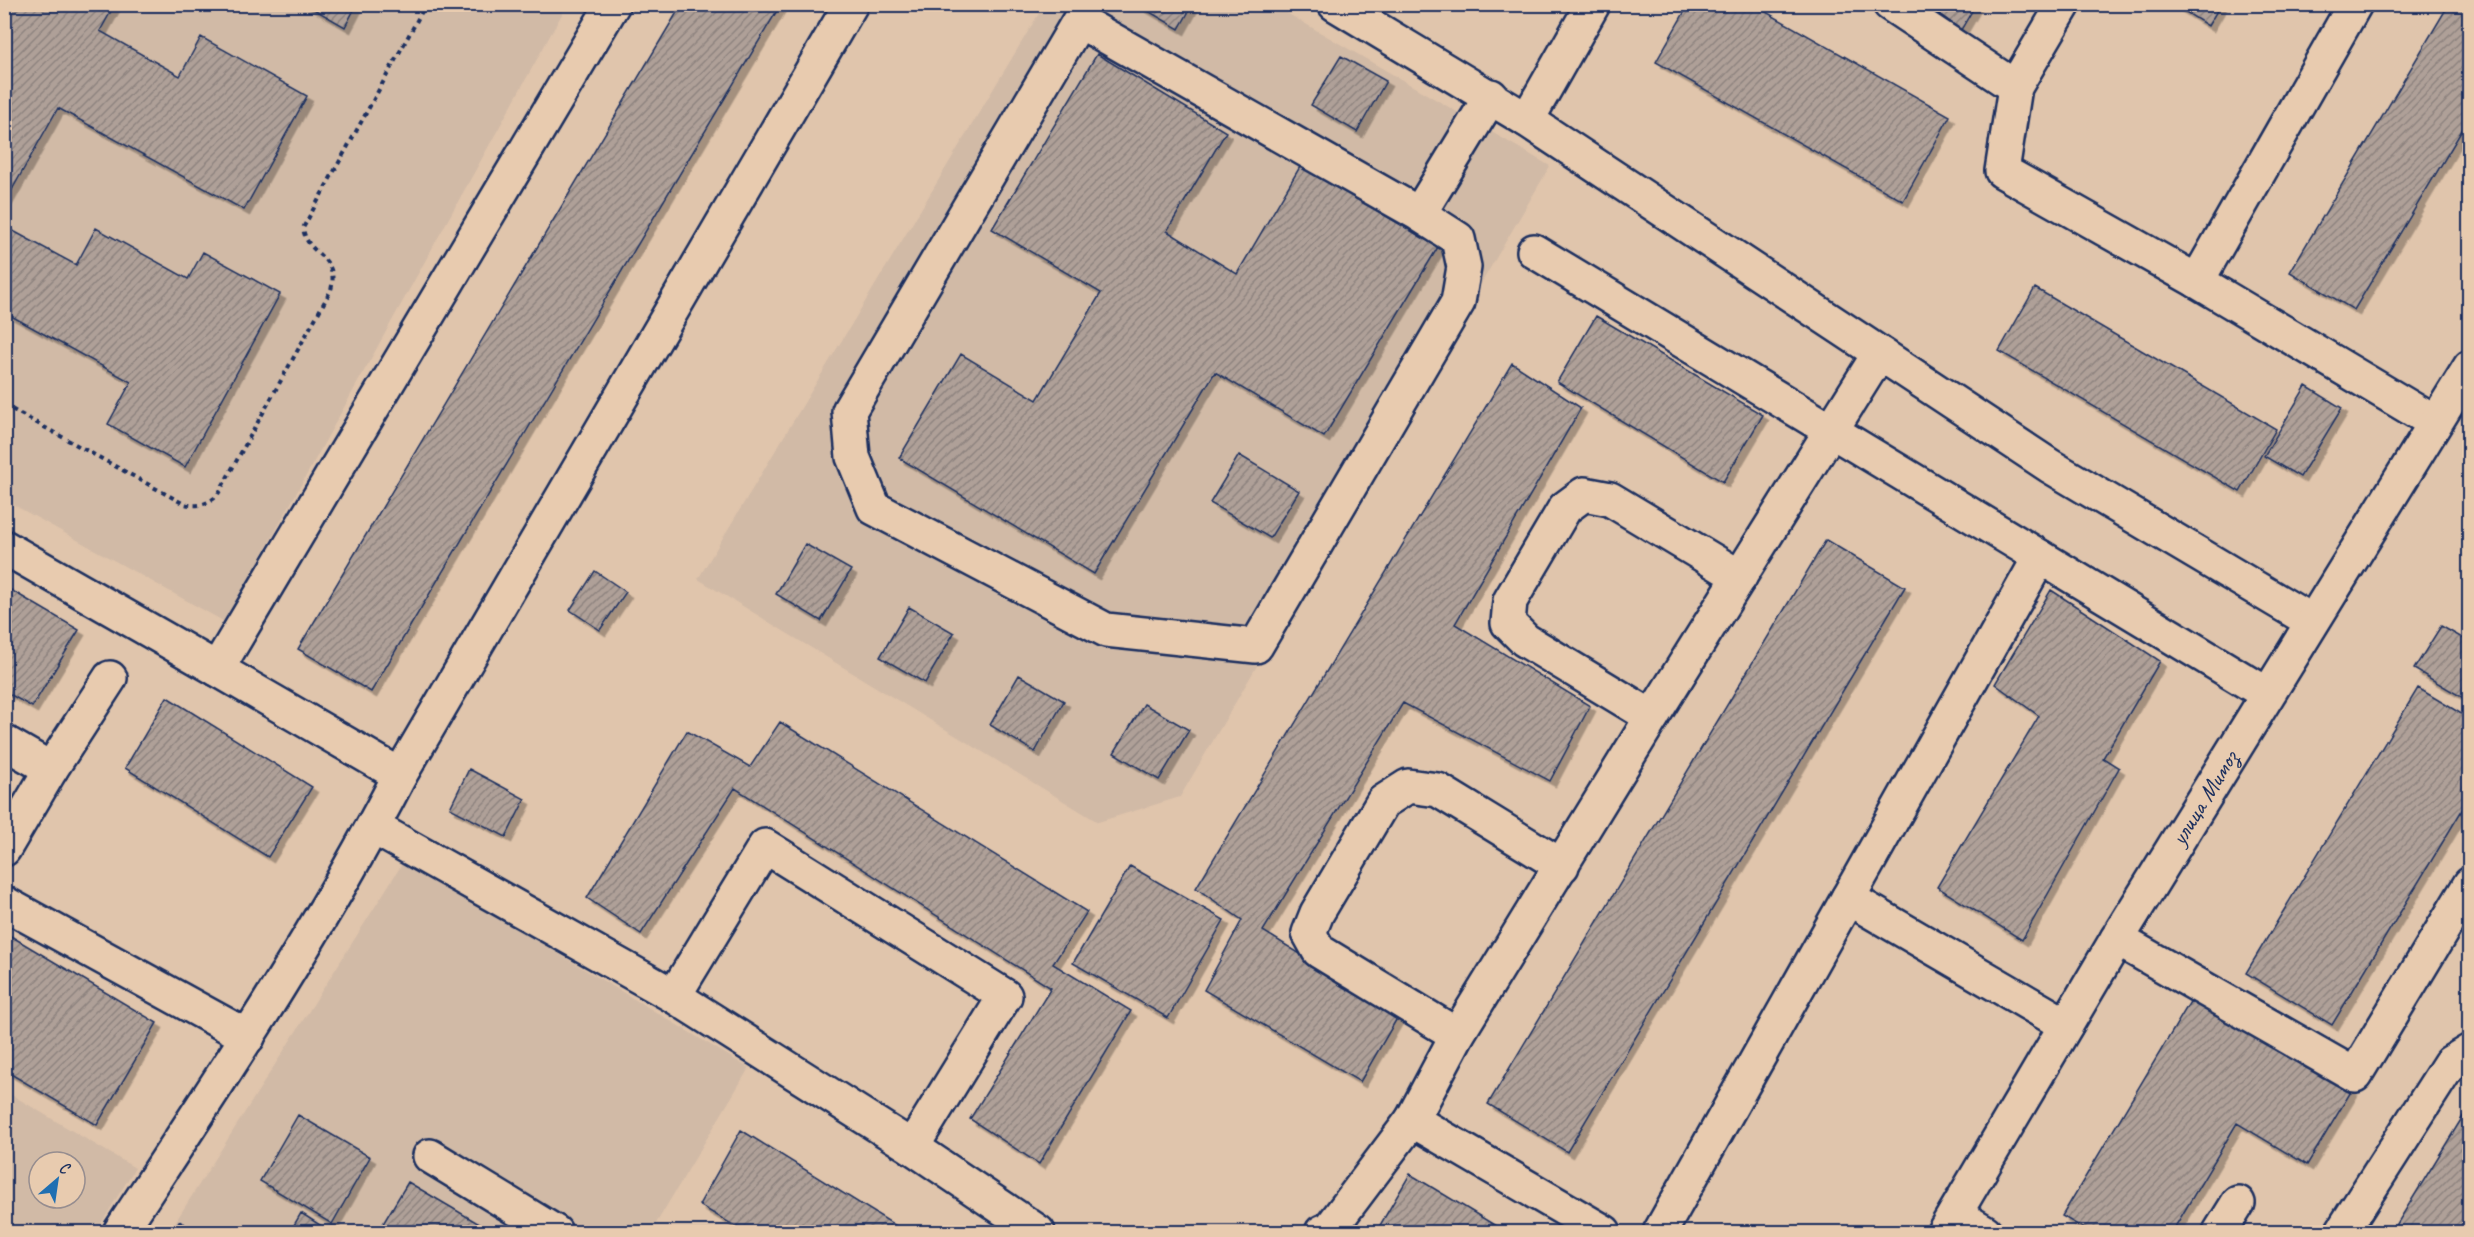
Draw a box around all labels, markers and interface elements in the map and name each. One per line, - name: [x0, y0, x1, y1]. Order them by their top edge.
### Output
- street label: улица Мимоз: [2163, 743, 2247, 852]
- north arrow: [27, 1150, 87, 1210]
- text: С: [56, 1157, 74, 1179]

